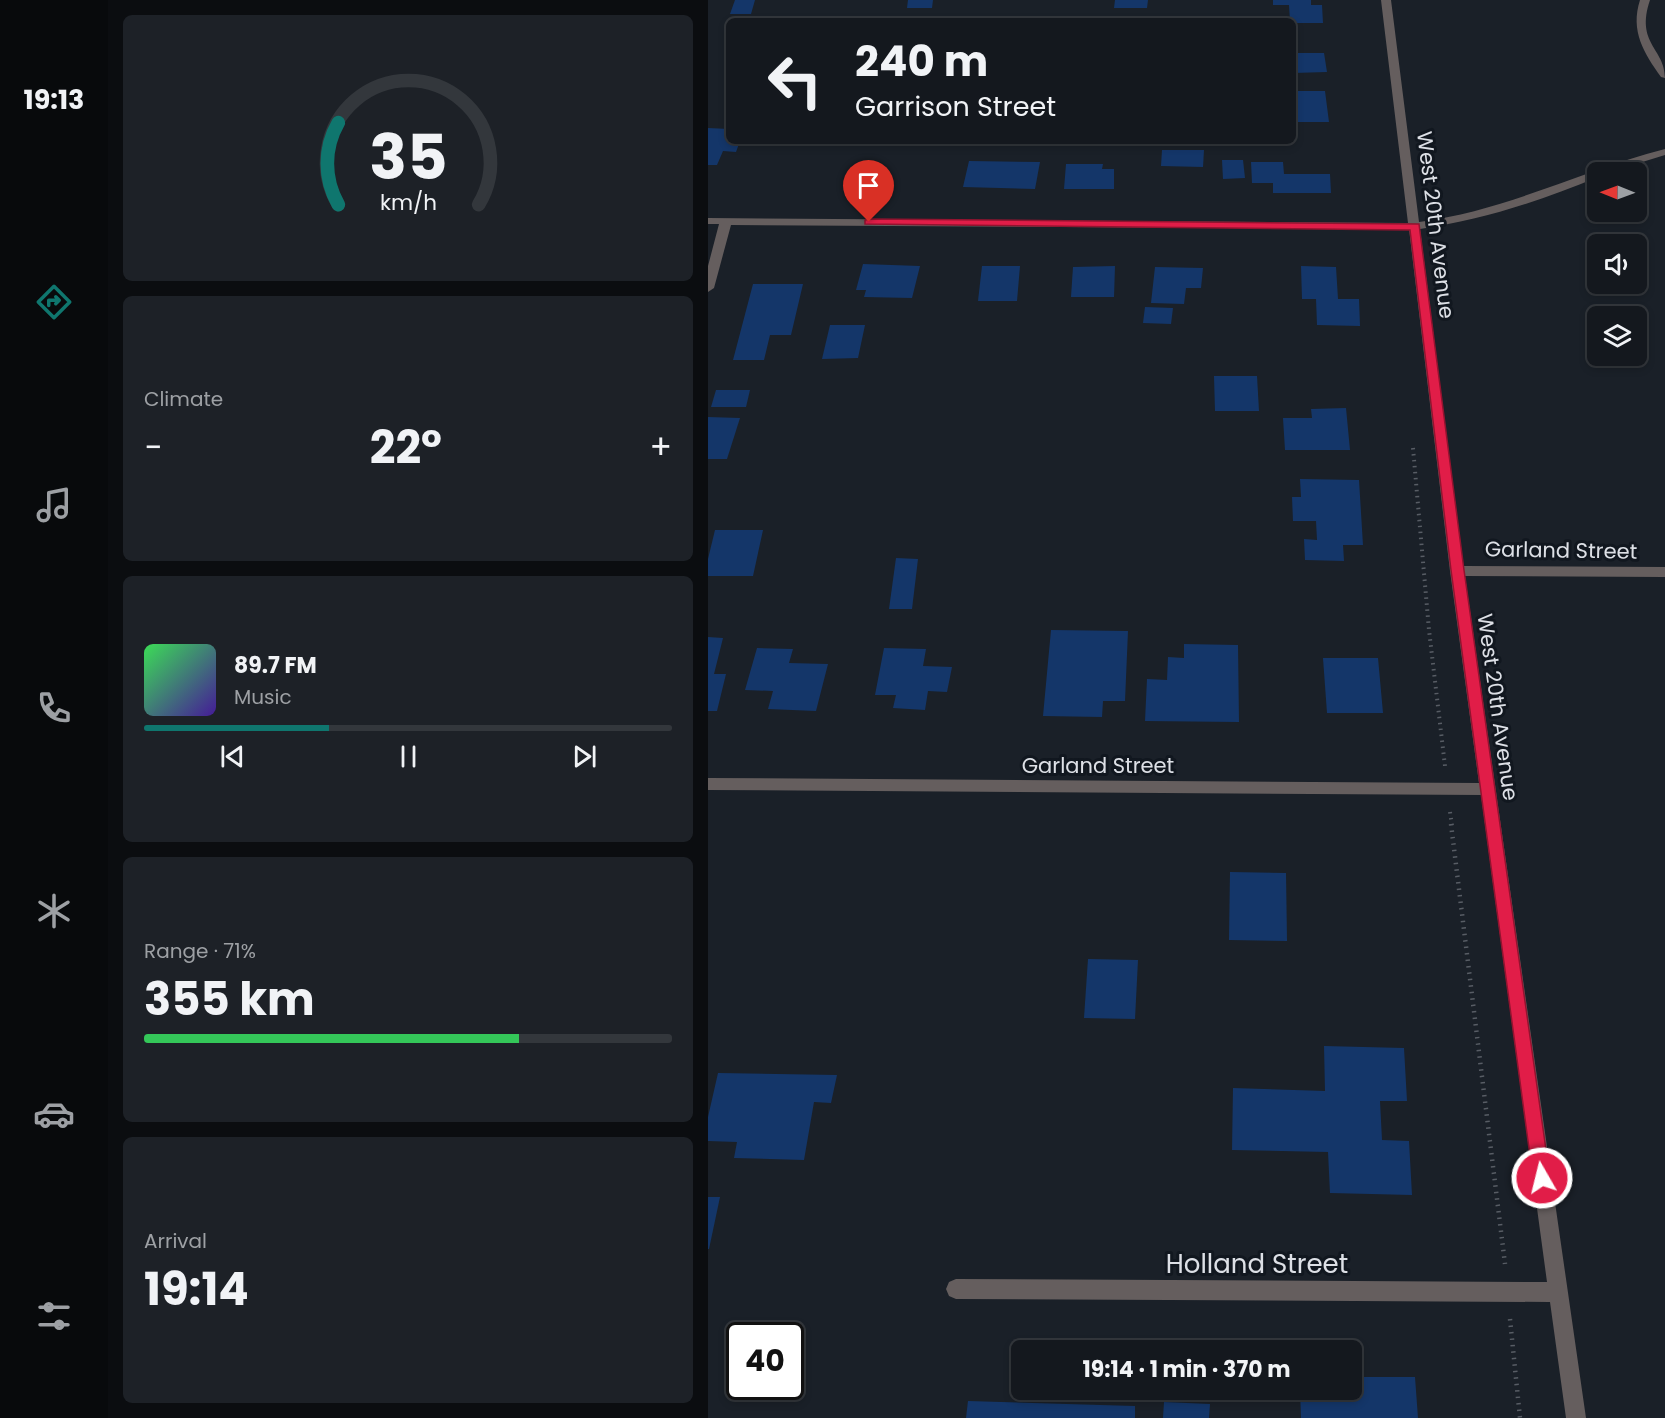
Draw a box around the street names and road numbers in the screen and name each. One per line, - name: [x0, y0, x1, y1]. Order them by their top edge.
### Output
- street label: West 20th Avenue: [1410, 130, 1462, 320]
- street label: Garland Street: [1485, 534, 1637, 566]
- street label: West 20th Avenue: [1471, 612, 1525, 802]
- street label: Garland Street: [1022, 751, 1174, 780]
- street label: Holland Street: [1166, 1246, 1348, 1282]

